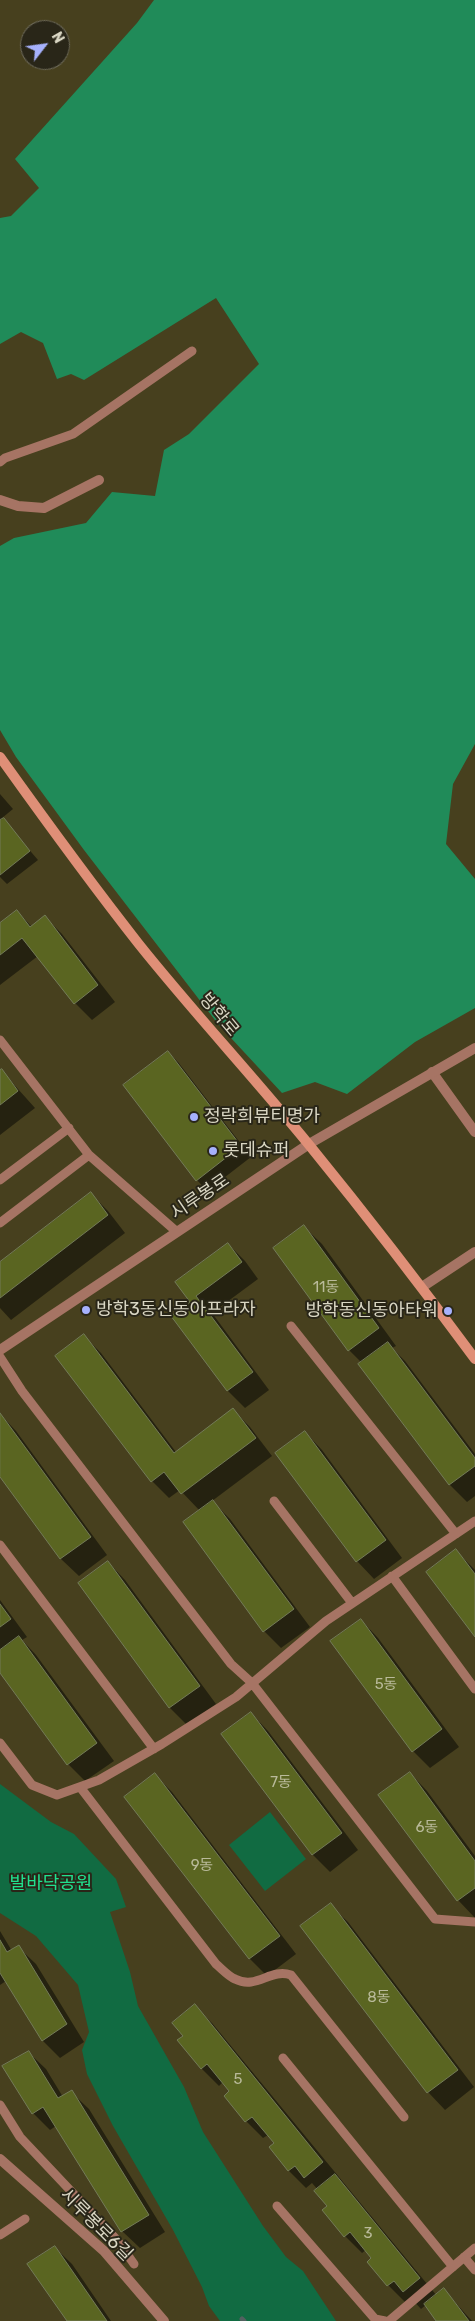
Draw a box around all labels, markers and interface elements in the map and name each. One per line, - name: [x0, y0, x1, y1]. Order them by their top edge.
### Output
- north arrow: [20, 20, 70, 70]
- text: N: [48, 29, 67, 46]
- street label: 방학로: [195, 989, 243, 1041]
- place label: 정락희뷰티명가: [204, 1106, 320, 1128]
- marker: 정락희뷰티명가: [188, 1111, 200, 1123]
- place label: 롯데슈퍼: [223, 1140, 289, 1162]
- marker: 롯데슈퍼: [207, 1145, 219, 1157]
- street label: 시루봉로: [167, 1170, 233, 1224]
- house number: 11동: [313, 1279, 339, 1297]
- place label: 방학3동신동아프라자: [96, 1299, 256, 1321]
- place label: 방학동신동아타워: [306, 1300, 438, 1322]
- marker: 방학3동신동아프라자: [80, 1304, 92, 1316]
- marker: 방학동신동아타워: [442, 1305, 454, 1317]
- house number: 5동: [375, 1676, 397, 1694]
- house number: 7동: [270, 1774, 292, 1792]
- house number: 6동: [416, 1819, 438, 1837]
- house number: 9동: [191, 1857, 213, 1875]
- park label: 발바닥공원: [10, 1873, 92, 1895]
- house number: 8동: [367, 1989, 391, 2007]
- house number: 5: [234, 2071, 242, 2089]
- street label: 시루봉로6길: [55, 2184, 137, 2266]
- house number: 3: [363, 2225, 373, 2243]

